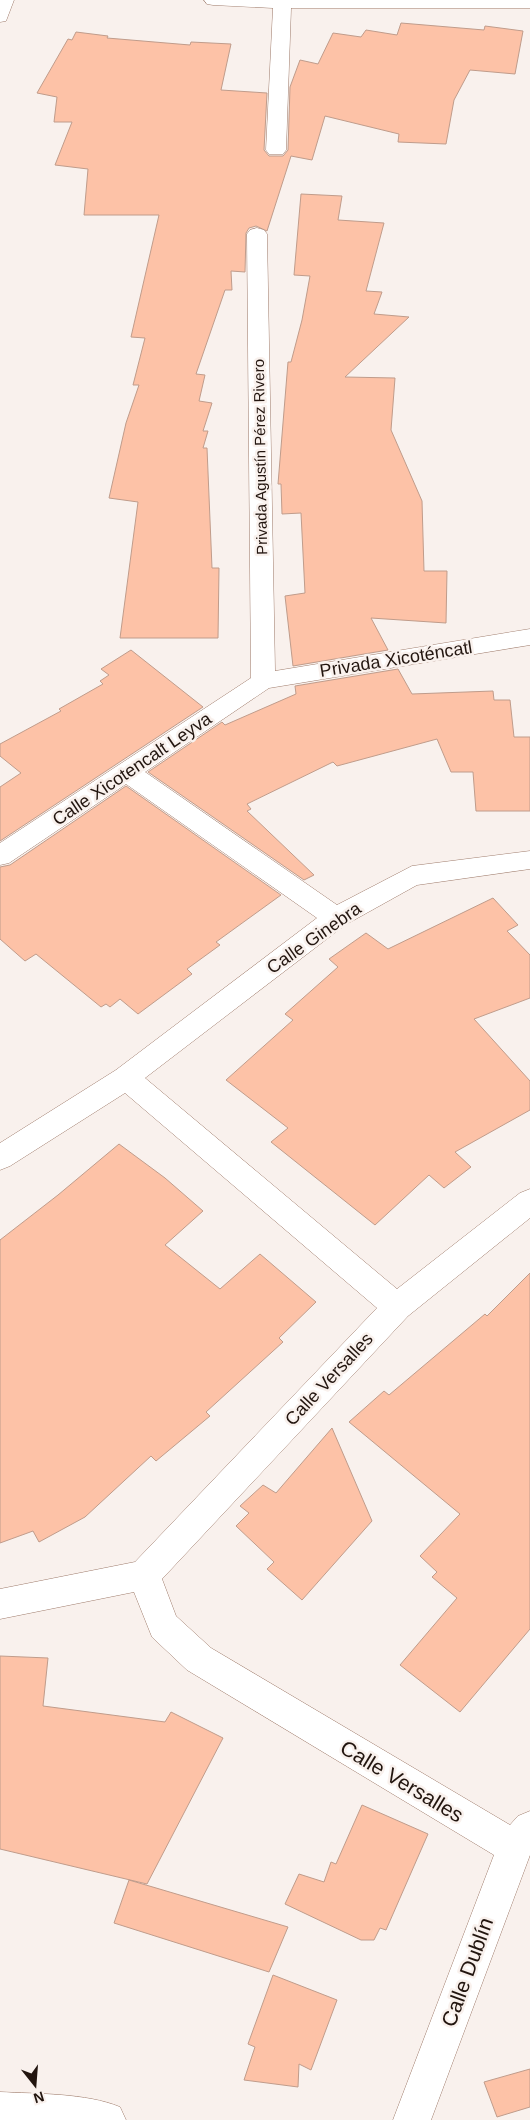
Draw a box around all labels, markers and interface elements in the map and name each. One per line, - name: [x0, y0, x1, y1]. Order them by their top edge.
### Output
- street label: Privada Agustín Pérez Rivero: [250, 359, 270, 555]
- street label: Privada Xicoténcatl: [318, 637, 474, 681]
- street label: Calle Xicotencalt Leyva: [49, 708, 216, 830]
- street label: Calle Ginebra: [263, 898, 366, 978]
- street label: Calle Versalles: [281, 1329, 377, 1429]
- street label: Calle Versalles: [337, 1735, 467, 1827]
- street label: Calle Dublín: [437, 1914, 497, 2030]
- north arrow: [10, 2060, 60, 2110]
- text: N: [32, 2088, 46, 2107]

